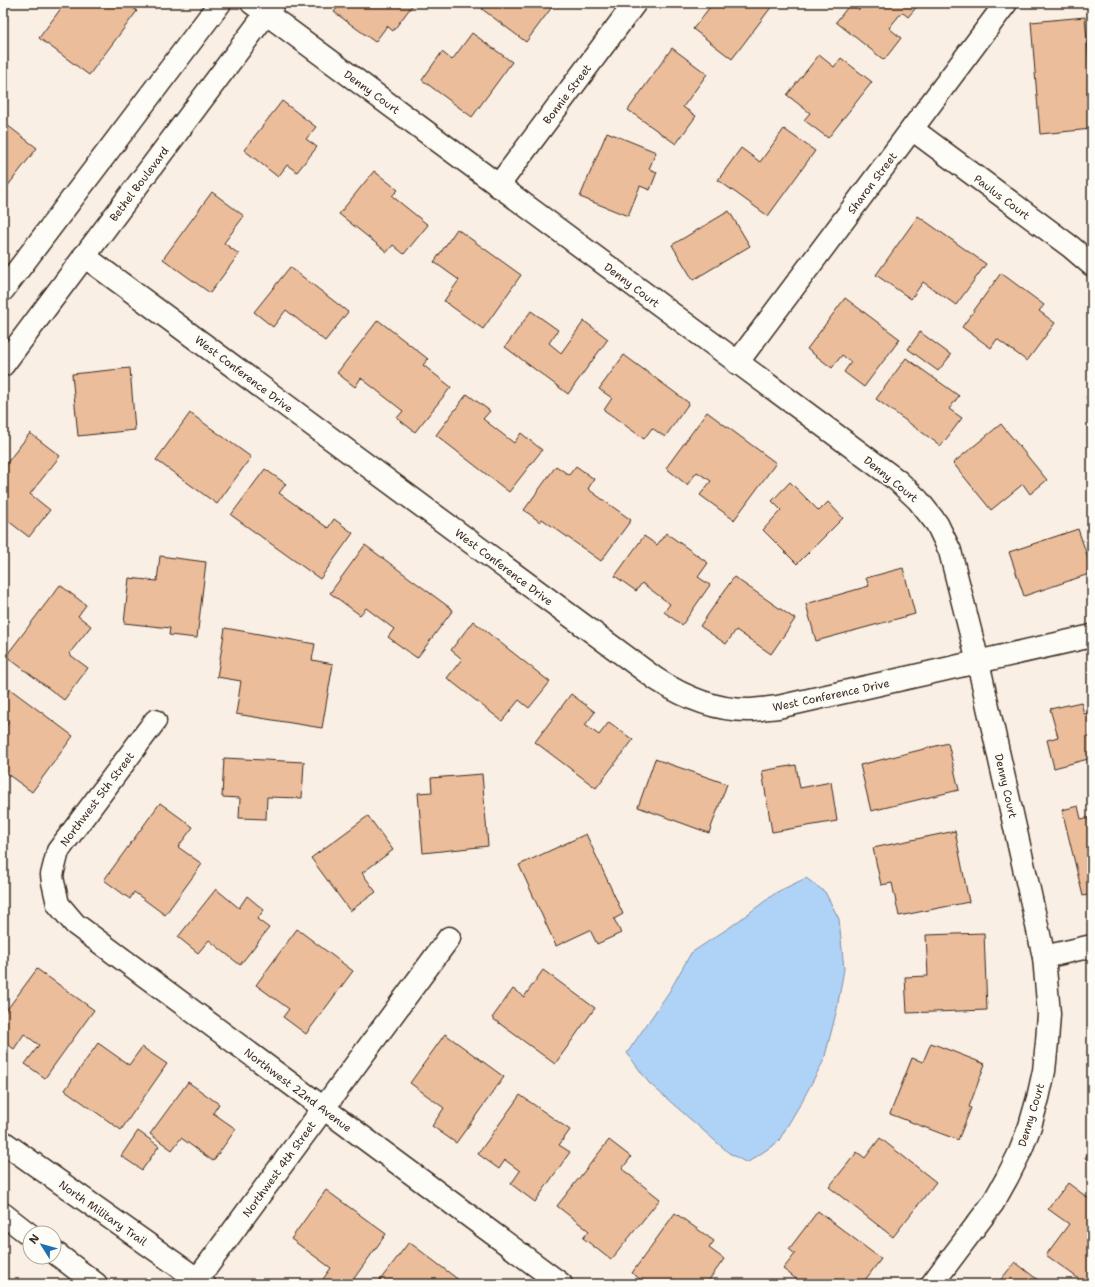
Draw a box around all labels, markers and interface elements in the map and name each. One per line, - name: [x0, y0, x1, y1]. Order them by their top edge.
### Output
- street label: Bonnie Street: [540, 61, 595, 127]
- street label: Denny Court: [341, 67, 403, 118]
- street label: Bethel Boulevard: [106, 144, 172, 225]
- street label: Sharon Street: [844, 149, 901, 217]
- street label: Paulus Court: [971, 171, 1033, 224]
- street label: Denny Court: [601, 260, 663, 311]
- street label: West Conference Drive: [192, 333, 296, 416]
- street label: Denny Court: [860, 453, 921, 506]
- street label: West Conference Drive: [452, 526, 556, 609]
- street label: West Conference Drive: [771, 676, 891, 715]
- street label: Northwest 5th Street: [57, 749, 138, 850]
- street label: Denny Court: [991, 752, 1020, 820]
- street label: Northwest 22nd Avenue: [241, 1045, 354, 1136]
- street label: Denny Court: [1015, 1081, 1048, 1149]
- street label: Northwest 4th Street: [239, 1118, 320, 1220]
- street label: North Military Trail: [56, 1177, 150, 1250]
- north arrow: [22, 1225, 62, 1265]
- text: N: [26, 1231, 43, 1247]

